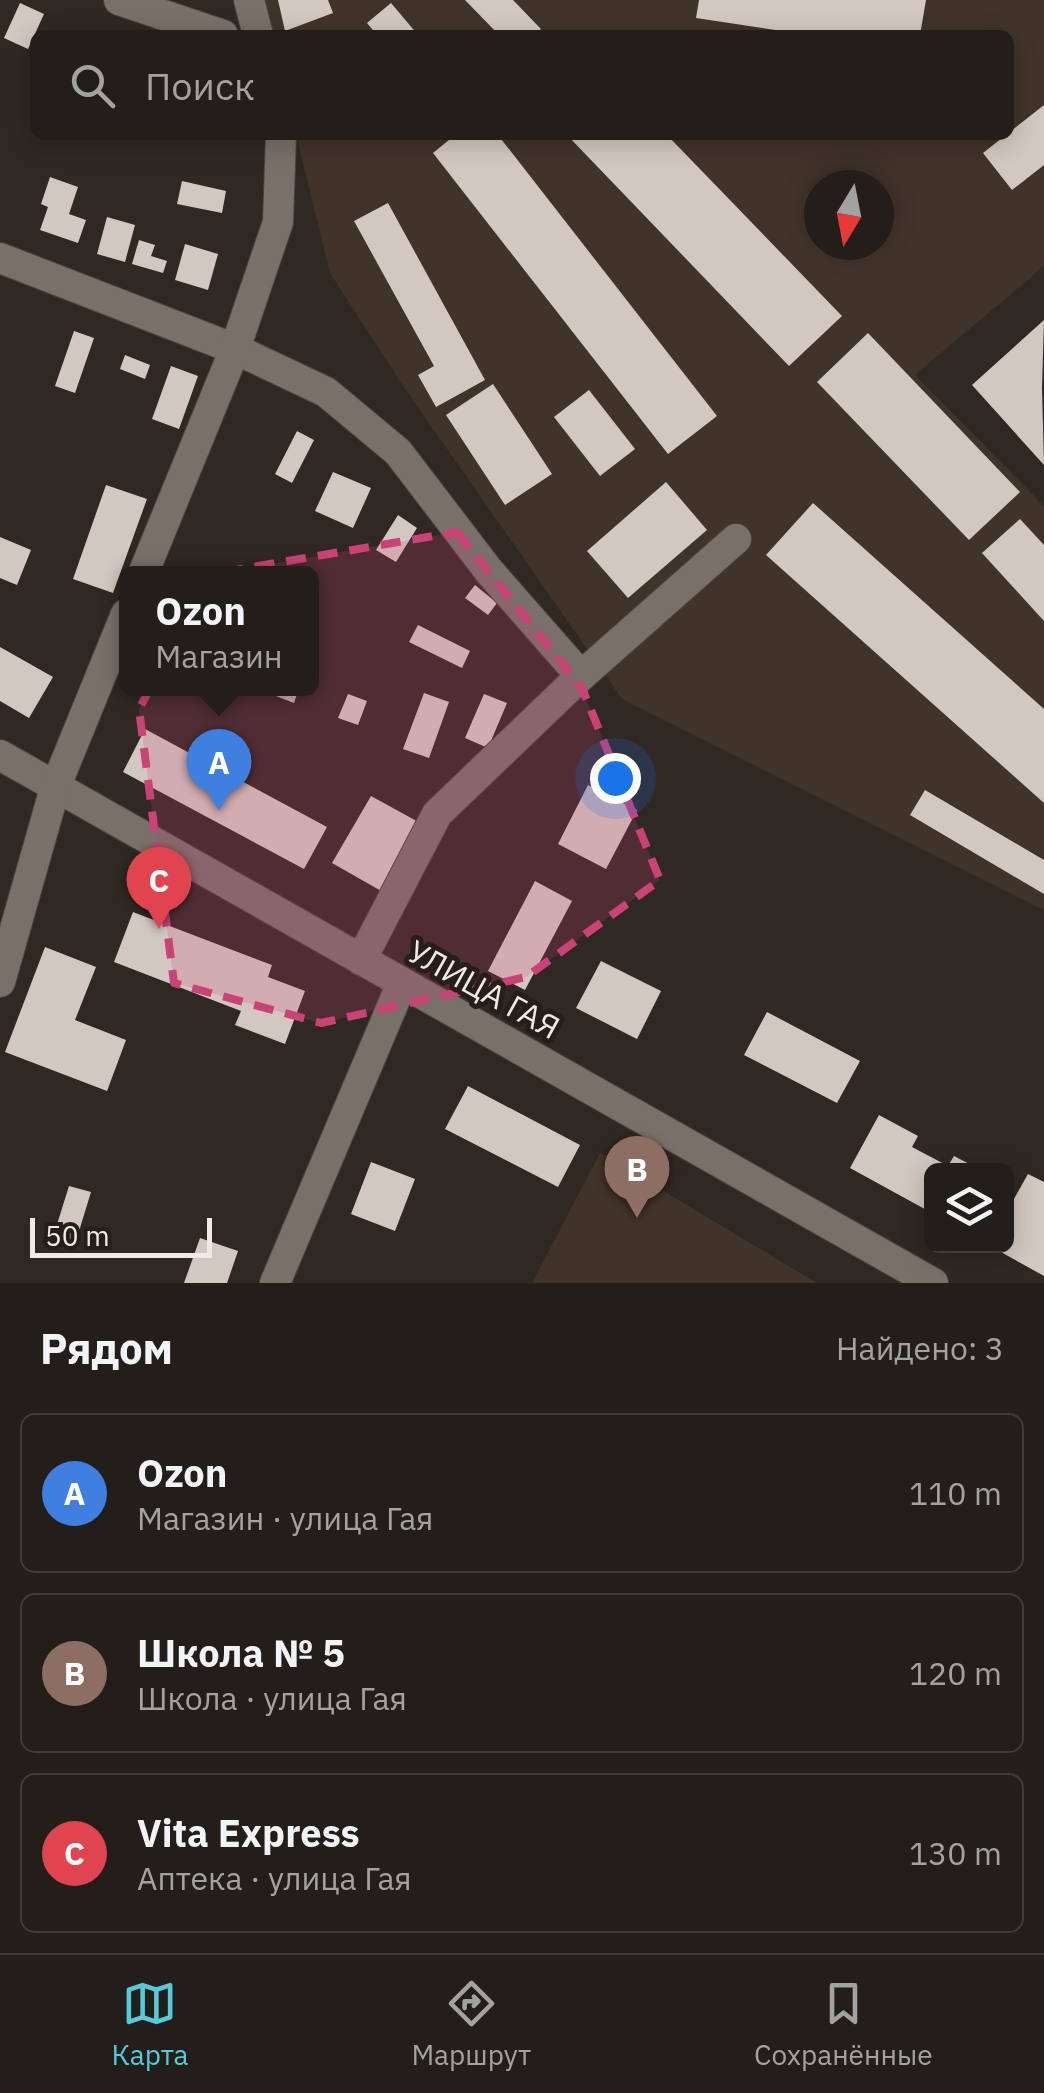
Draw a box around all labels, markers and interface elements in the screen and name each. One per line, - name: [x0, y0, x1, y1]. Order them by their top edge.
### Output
- search box: [30, 30, 1014, 140]
- icon: search: [65, 58, 120, 113]
- text: Поиск: [145, 61, 255, 110]
- north arrow: [804, 170, 894, 260]
- popup: [119, 566, 319, 696]
- text: Ozon: [155, 586, 246, 635]
- text: Магазин: [155, 635, 283, 677]
- pin: A: [186, 728, 252, 811]
- your location: [590, 753, 641, 804]
- pin: C: [126, 846, 192, 929]
- street label: УЛИЦА ГАЯ: [400, 930, 568, 1048]
- pin: B: [604, 1136, 670, 1218]
- map controls: [924, 1163, 1014, 1253]
- button: layers: [924, 1163, 1014, 1253]
- scale bar: [30, 1213, 212, 1258]
- text: 50 m: [45, 1217, 110, 1254]
- text: Рядом: [40, 1321, 173, 1376]
- text: Найдено: 3: [836, 1327, 1004, 1369]
- text: Ozon: [137, 1448, 227, 1497]
- text: A: [64, 1472, 85, 1514]
- text: 110 m: [909, 1472, 1002, 1514]
- text: Магазин · улица Гая: [137, 1497, 433, 1539]
- text: Школа № 5: [137, 1628, 345, 1677]
- text: B: [64, 1652, 85, 1694]
- text: 120 m: [909, 1652, 1002, 1694]
- text: Школа · улица Гая: [137, 1677, 407, 1719]
- text: Vita Express: [137, 1808, 360, 1857]
- text: C: [64, 1832, 85, 1874]
- text: 130 m: [909, 1832, 1002, 1874]
- text: Аптека · улица Гая: [137, 1857, 412, 1899]
- tab: Карта: [111, 1976, 189, 2073]
- tab: Маршрут: [411, 1976, 531, 2073]
- tab: Сохранённые: [754, 1976, 933, 2073]

